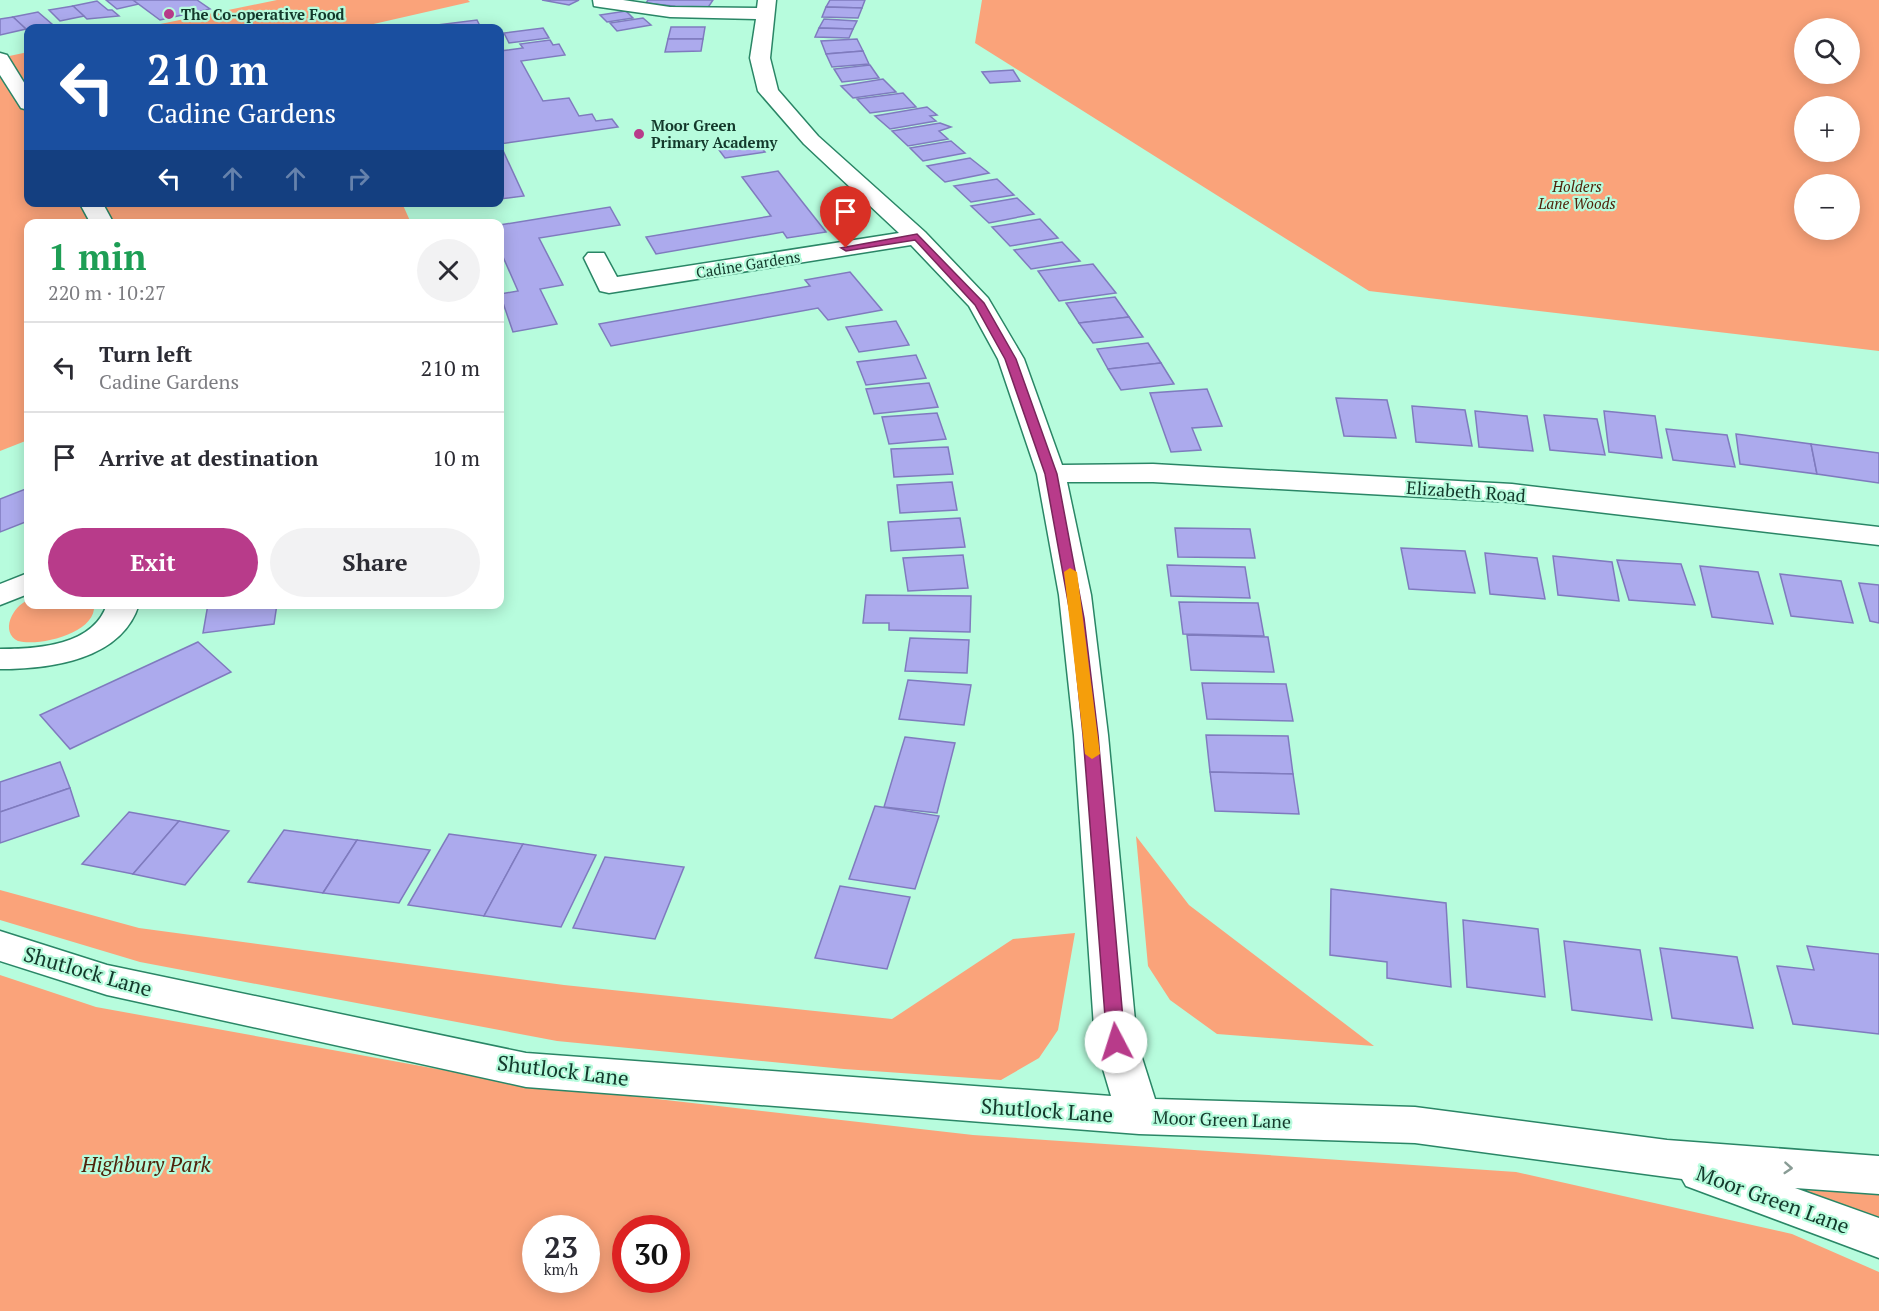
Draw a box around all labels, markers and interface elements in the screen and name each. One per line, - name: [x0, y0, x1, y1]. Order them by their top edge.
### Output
- place label: The Co-operative Food: [181, 4, 345, 24]
- marker: The Co-operative Food: [162, 7, 176, 21]
- map controls: [1794, 18, 1860, 240]
- button: search: [1794, 18, 1860, 84]
- text: 210 m: [147, 41, 268, 97]
- icon: left: [48, 48, 126, 126]
- text: Cadine Gardens: [147, 95, 336, 131]
- button: +: [1794, 96, 1860, 162]
- place label: Moor Green Primary Academy: [651, 115, 779, 152]
- marker: Moor Green Primary Academy: [632, 127, 646, 141]
- icon: left: [153, 162, 186, 195]
- icon: ahead: [216, 162, 249, 195]
- icon: ahead: [279, 162, 312, 195]
- icon: right: [342, 162, 375, 195]
- button: −: [1794, 174, 1860, 240]
- park label: Holders Lane Woods: [1537, 176, 1616, 213]
- pin: [820, 186, 871, 248]
- icon: arrive: [829, 195, 862, 228]
- text: 1 min: [48, 233, 146, 280]
- button: close: [417, 239, 480, 302]
- street label: Cadine Gardens: [695, 246, 801, 282]
- text: 220 m · 10:27: [48, 279, 166, 306]
- text: Turn left: [99, 339, 192, 368]
- icon: left: [48, 351, 81, 384]
- text: 210 m: [420, 353, 480, 382]
- text: Cadine Gardens: [99, 368, 239, 395]
- icon: arrive: [48, 441, 81, 474]
- text: Arrive at destination: [99, 443, 318, 472]
- text: 10 m: [432, 443, 480, 472]
- street label: Elizabeth Road: [1405, 475, 1527, 507]
- button: Exit: [48, 528, 258, 597]
- button: Share: [270, 528, 480, 597]
- street label: Shutlock Lane: [21, 939, 155, 1003]
- position arrow: [1084, 1010, 1148, 1074]
- street label: Shutlock Lane: [496, 1048, 630, 1092]
- street label: Shutlock Lane: [980, 1091, 1114, 1129]
- street label: Moor Green Lane: [1153, 1105, 1291, 1133]
- park label: Highbury Park: [80, 1150, 212, 1178]
- street label: Moor Green Lane: [1693, 1158, 1853, 1240]
- one-way arrow: [1784, 1161, 1793, 1174]
- speed limit sign: 30: [612, 1215, 690, 1293]
- text: 23: [544, 1227, 578, 1267]
- text: km/h: [544, 1259, 578, 1279]

